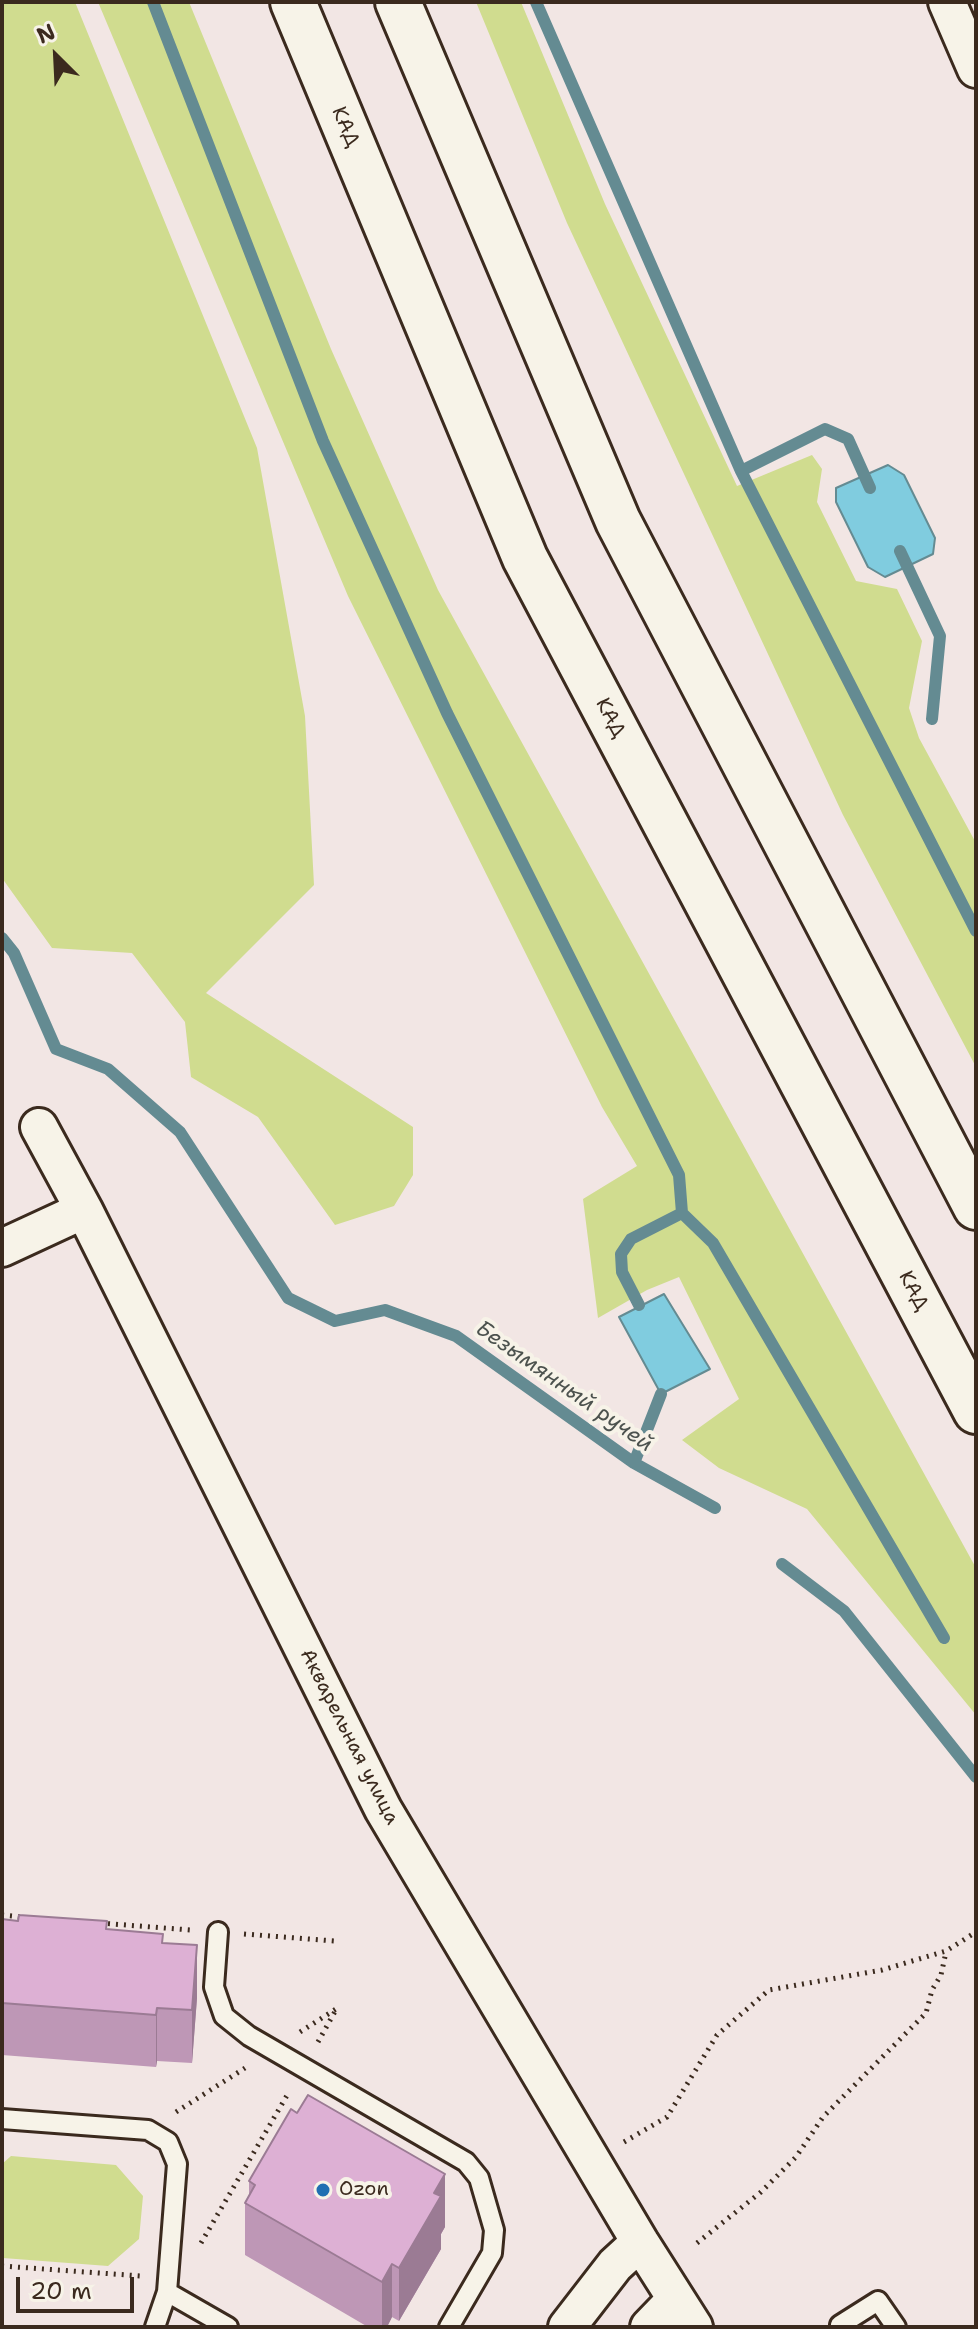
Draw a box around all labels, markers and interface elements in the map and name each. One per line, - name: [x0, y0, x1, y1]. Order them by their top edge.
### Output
- north arrow: [16, 16, 96, 96]
- text: N: [32, 17, 60, 50]
- street label: КАД: [326, 103, 364, 151]
- street label: КАД: [590, 694, 630, 742]
- street label: КАД: [893, 1267, 933, 1315]
- water label: Безымянный ручей: [470, 1316, 658, 1458]
- street label: Акварельная улица: [294, 1645, 404, 1829]
- place label: Ozon: [339, 2178, 389, 2202]
- marker: Ozon: [314, 2181, 332, 2199]
- scale bar: [20, 2261, 138, 2311]
- text: 20 m: [30, 2275, 92, 2307]

